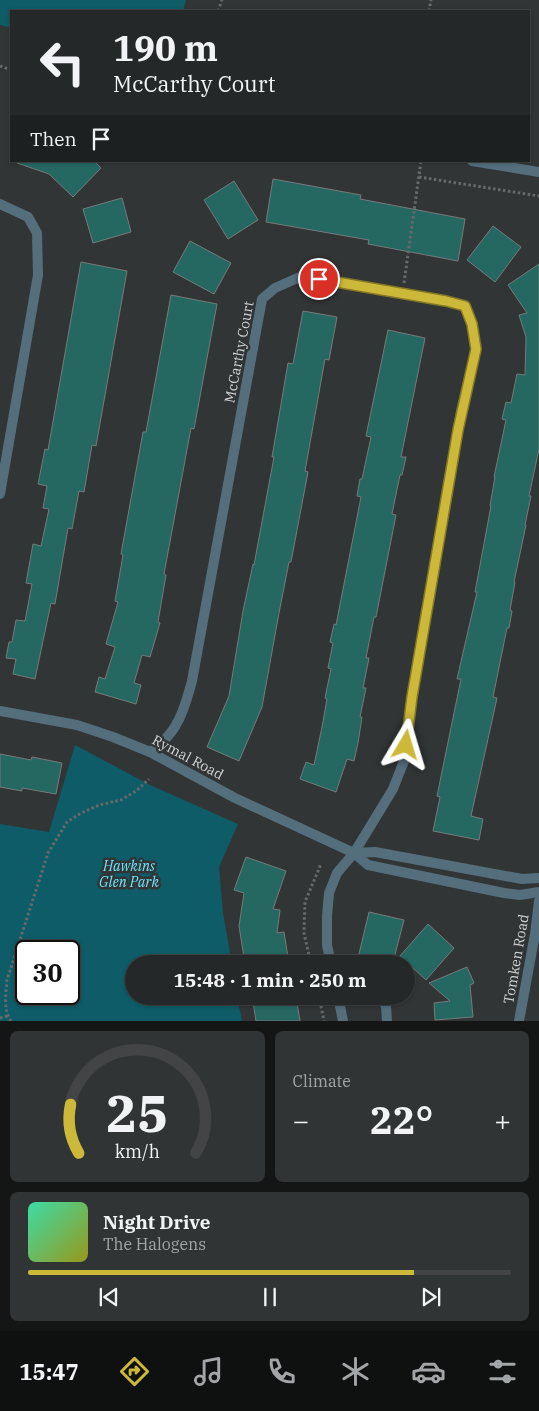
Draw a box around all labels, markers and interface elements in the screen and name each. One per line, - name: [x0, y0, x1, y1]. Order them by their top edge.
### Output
- text: 190 m: [113, 25, 218, 71]
- icon: left: [30, 30, 95, 95]
- text: McCarthy Court: [113, 69, 275, 98]
- icon: arrive: [87, 125, 115, 153]
- text: Then: [30, 127, 77, 151]
- pin: [298, 258, 340, 300]
- icon: arrive: [305, 265, 333, 293]
- street label: McCarthy Court: [220, 299, 258, 404]
- position arrow: [379, 718, 431, 770]
- street label: Rymal Road: [149, 731, 227, 784]
- park label: Hawkins Glen Park: [99, 857, 159, 891]
- street label: Tomken Road: [499, 912, 533, 1005]
- speed limit sign: 30: [15, 940, 80, 1005]
- text: 15:48 · 1 min · 250 m: [174, 968, 366, 992]
- text: Climate: [293, 1071, 351, 1091]
- text: 25: [106, 1079, 168, 1146]
- text: 22°: [370, 1095, 433, 1144]
- text: −: [293, 1102, 309, 1139]
- text: +: [494, 1102, 511, 1139]
- text: km/h: [115, 1140, 160, 1163]
- text: Night Drive: [103, 1210, 211, 1234]
- text: The Halogens: [103, 1234, 206, 1254]
- icon: previous: [95, 1283, 123, 1311]
- icon: pause: [256, 1283, 284, 1311]
- icon: next: [417, 1283, 445, 1311]
- icon: directions: [117, 1354, 152, 1389]
- icon: music: [191, 1354, 226, 1389]
- icon: phone: [264, 1354, 299, 1389]
- icon: climate: [338, 1354, 373, 1389]
- icon: car: [411, 1354, 446, 1389]
- icon: filters: [485, 1354, 520, 1389]
- text: 15:47: [19, 1357, 79, 1386]

